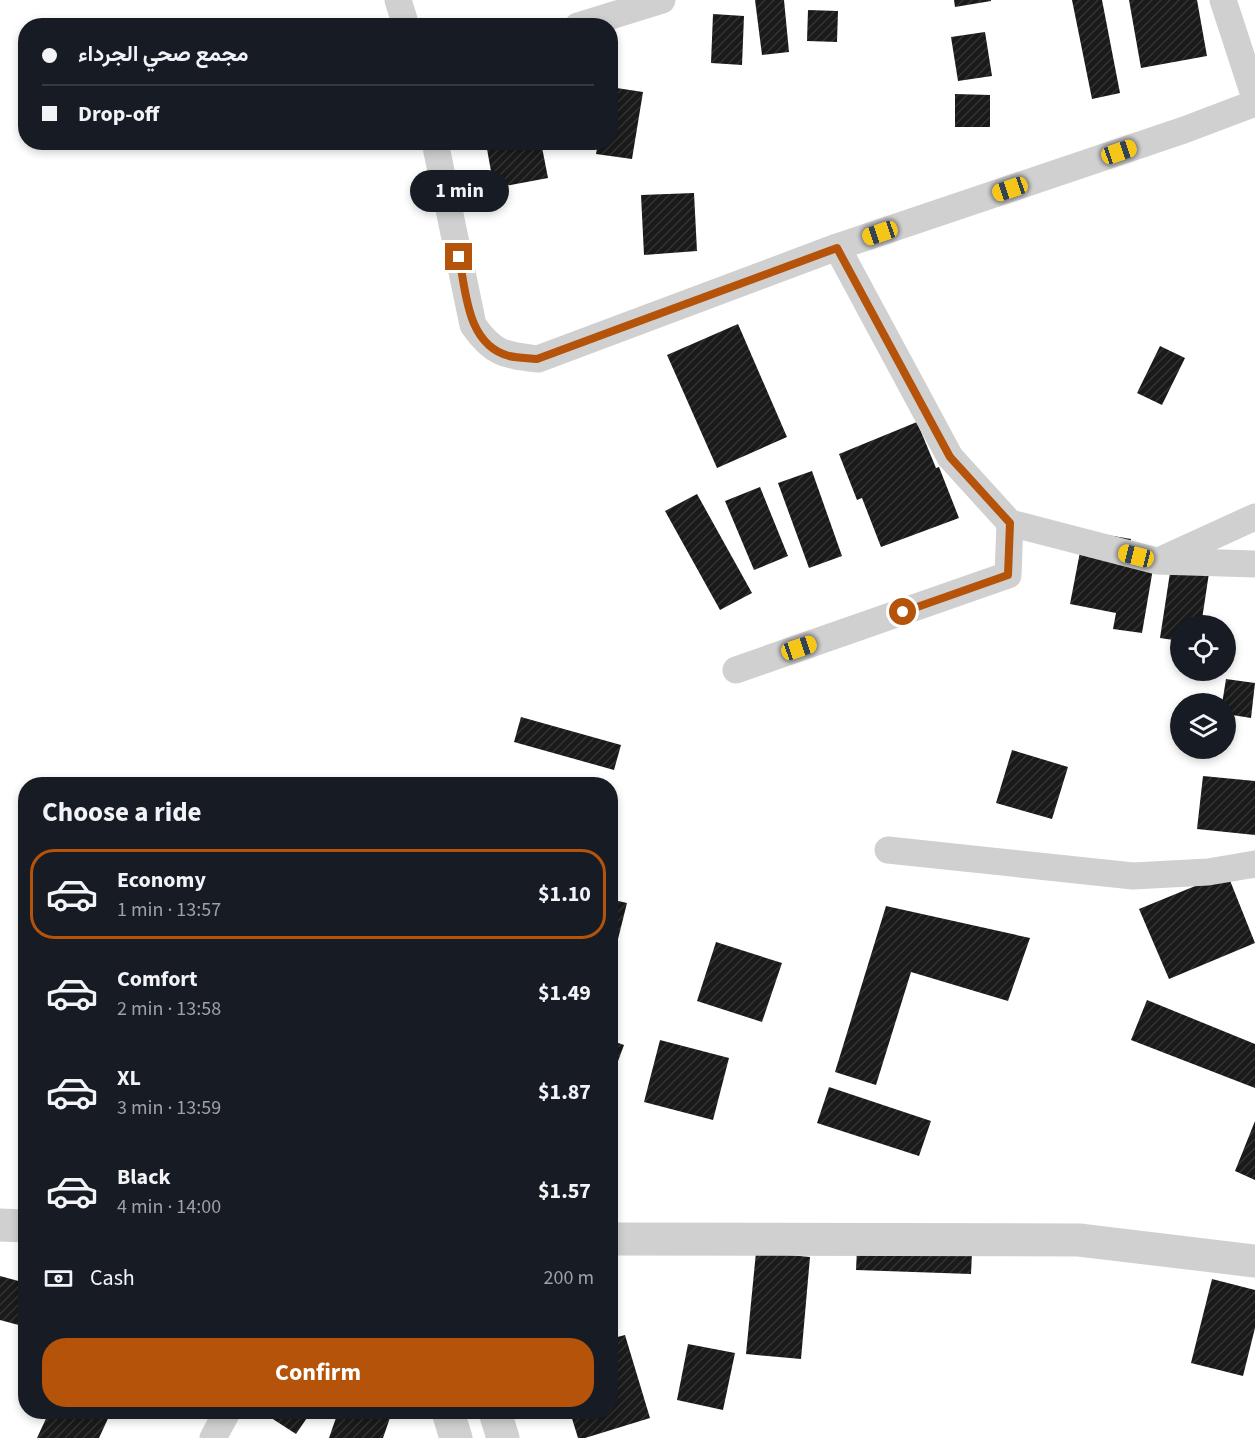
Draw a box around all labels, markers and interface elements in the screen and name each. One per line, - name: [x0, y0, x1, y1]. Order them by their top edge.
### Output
- text: مجمع صحي الجرداء: [78, 38, 248, 70]
- text: Drop-off: [78, 98, 159, 130]
- car: [1099, 138, 1139, 166]
- callout: 1 min: [410, 170, 508, 212]
- car: [990, 175, 1030, 203]
- text: 1 min: [435, 177, 484, 205]
- car: [860, 219, 900, 247]
- route end: [445, 243, 472, 270]
- car: [1116, 543, 1156, 569]
- route start: [889, 598, 916, 625]
- map controls: [1170, 615, 1236, 759]
- button: locate: [1170, 615, 1236, 681]
- car: [779, 634, 819, 662]
- button: layers: [1170, 693, 1236, 759]
- text: Choose a ride: [42, 793, 202, 832]
- text: Economy: [117, 864, 206, 896]
- icon: car: [45, 867, 99, 921]
- text: $1.10: [538, 878, 591, 910]
- text: 1 min · 13:57: [117, 896, 221, 924]
- text: Comfort: [117, 963, 198, 995]
- icon: car: [45, 966, 99, 1020]
- text: $1.49: [538, 977, 591, 1009]
- text: 2 min · 13:58: [117, 995, 221, 1023]
- text: XL: [117, 1062, 141, 1094]
- icon: car: [45, 1065, 99, 1119]
- text: $1.87: [538, 1076, 591, 1108]
- text: 3 min · 13:59: [117, 1094, 221, 1122]
- text: Black: [117, 1161, 171, 1193]
- icon: car: [45, 1164, 99, 1218]
- text: $1.57: [538, 1175, 591, 1207]
- text: 4 min · 14:00: [117, 1193, 221, 1221]
- icon: cash: [42, 1262, 75, 1295]
- text: Cash: [90, 1262, 135, 1294]
- text: 200 m: [544, 1264, 594, 1292]
- button: Confirm: [42, 1338, 594, 1407]

